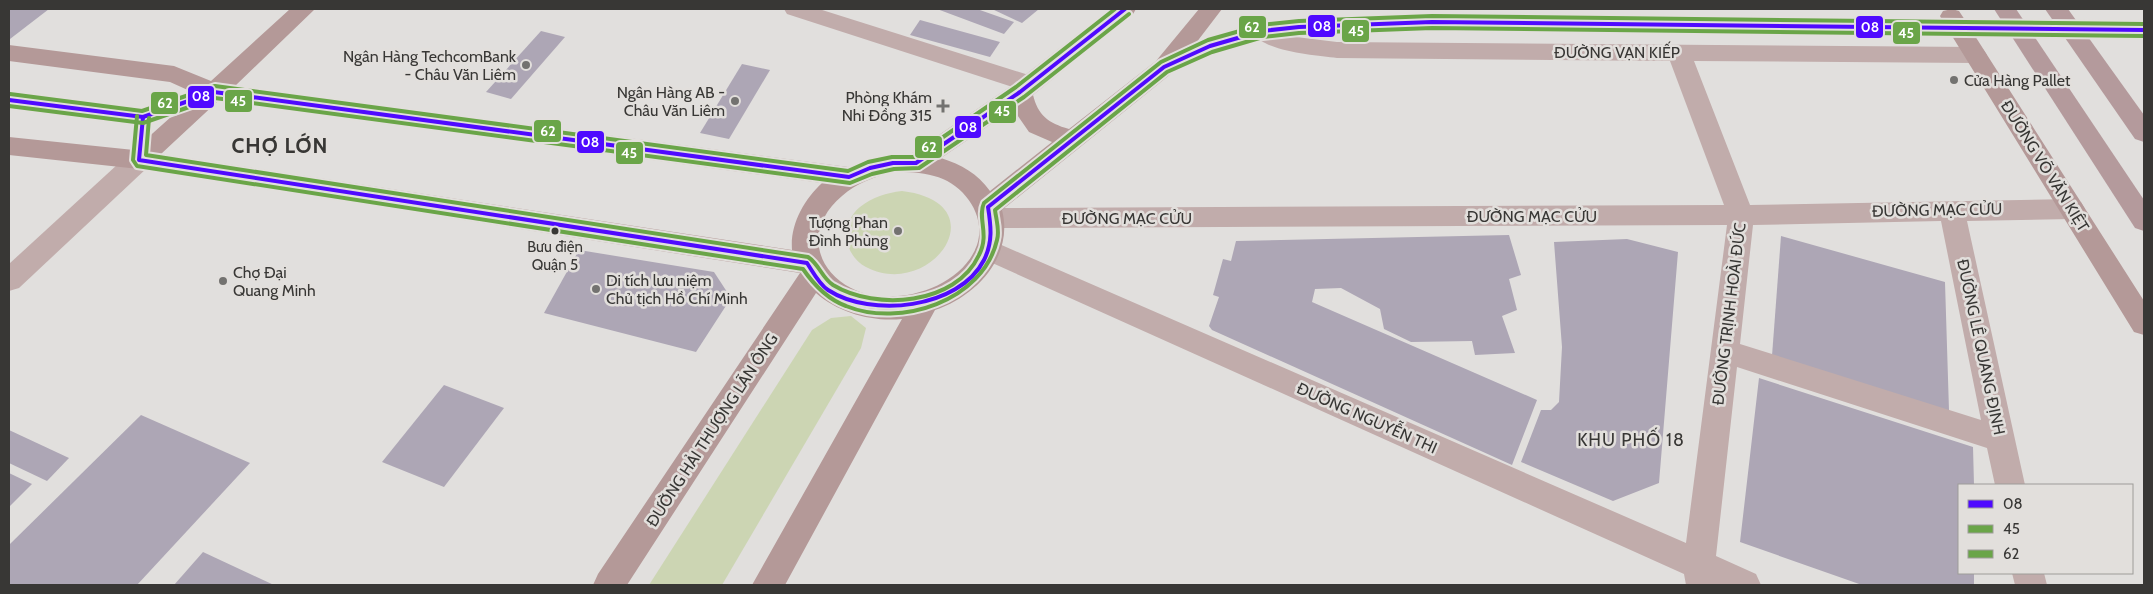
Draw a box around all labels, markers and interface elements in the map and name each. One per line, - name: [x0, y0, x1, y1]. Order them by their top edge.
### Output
- line badge: 08: [1307, 14, 1336, 38]
- line badge: 62: [1238, 15, 1267, 39]
- line badge: 08: [1855, 15, 1884, 39]
- text: 08: [1313, 17, 1331, 35]
- text: 62: [1244, 18, 1260, 36]
- text: 08: [1861, 18, 1879, 36]
- line badge: 45: [1341, 19, 1370, 43]
- line badge: 45: [1892, 21, 1921, 45]
- text: 45: [1348, 22, 1364, 40]
- text: 45: [1898, 24, 1914, 42]
- street label: ĐƯỜNG VẠN KIẾP: [1554, 41, 1680, 62]
- place label: Ngân Hàng TechcomBank - Châu Văn Liêm: [343, 47, 517, 84]
- marker: Ngân Hàng TechcomBank - Châu Văn Liêm: [520, 59, 532, 71]
- place label: Cửa Hàng Pallet: [1964, 71, 2071, 90]
- marker: Cửa Hàng Pallet: [1948, 74, 1960, 86]
- place label: Ngân Hàng AB - Châu Văn Liêm: [617, 83, 725, 120]
- line badge: 08: [187, 85, 215, 109]
- text: 08: [192, 87, 210, 105]
- place label: Phòng Khám Nhi Đồng 315: [842, 88, 932, 125]
- line badge: 45: [224, 89, 253, 113]
- line badge: 62: [150, 91, 179, 115]
- text: 45: [230, 92, 246, 110]
- text: 62: [157, 94, 173, 112]
- marker: Ngân Hàng AB - Châu Văn Liêm: [729, 95, 741, 107]
- street label: ĐƯỜNG VÕ VĂN KIỆT: [1997, 97, 2093, 235]
- marker: Phòng Khám Nhi Đồng 315: [936, 99, 950, 113]
- line badge: 45: [988, 100, 1017, 124]
- text: 45: [994, 102, 1010, 120]
- line badge: 08: [954, 115, 982, 139]
- text: 08: [959, 118, 977, 136]
- line badge: 62: [533, 119, 562, 143]
- text: 62: [540, 122, 556, 140]
- line badge: 08: [576, 130, 605, 154]
- district label: CHỢ LỚN: [232, 132, 328, 158]
- text: 08: [581, 133, 599, 151]
- line badge: 62: [914, 135, 943, 159]
- text: 62: [921, 138, 937, 156]
- line badge: 45: [615, 141, 644, 165]
- text: 45: [621, 144, 637, 162]
- street label: ĐƯỜNG MẠC CỬU: [1872, 199, 2002, 221]
- street label: ĐƯỜNG MẠC CỬU: [1467, 207, 1597, 226]
- street label: ĐƯỜNG MẠC CỬU: [1062, 209, 1192, 228]
- place label: Tượng Phan Đình Phùng: [809, 213, 889, 250]
- street label: ĐƯỜNG TRỊNH HOÀI ĐỨC: [1708, 222, 1750, 406]
- marker: Tượng Phan Đình Phùng: [892, 225, 904, 237]
- marker: Bưu điện Quận 5: [550, 226, 560, 236]
- place label: Bưu điện Quận 5: [527, 238, 583, 274]
- street label: ĐƯỜNG LÊ QUANG ĐỊNH: [1953, 257, 2009, 437]
- place label: Chợ Đại Quang Minh: [233, 263, 316, 300]
- place label: Di tích lưu niệm Chủ tịch Hồ Chí Minh: [606, 271, 748, 308]
- marker: Chợ Đại Quang Minh: [217, 275, 229, 287]
- marker: Di tích lưu niệm Chủ tịch Hồ Chí Minh: [590, 283, 602, 295]
- street label: ĐƯỜNG HẢI THƯỢNG LÃN ÔNG: [642, 330, 782, 530]
- street label: ĐƯỜNG NGUYỄN THI: [1294, 377, 1441, 457]
- district label: KHU PHỐ 18: [1577, 427, 1685, 451]
- legend: [1958, 484, 2133, 574]
- text: 08: [2003, 495, 2023, 513]
- text: 45: [2003, 520, 2020, 538]
- text: 62: [2003, 545, 2020, 563]

